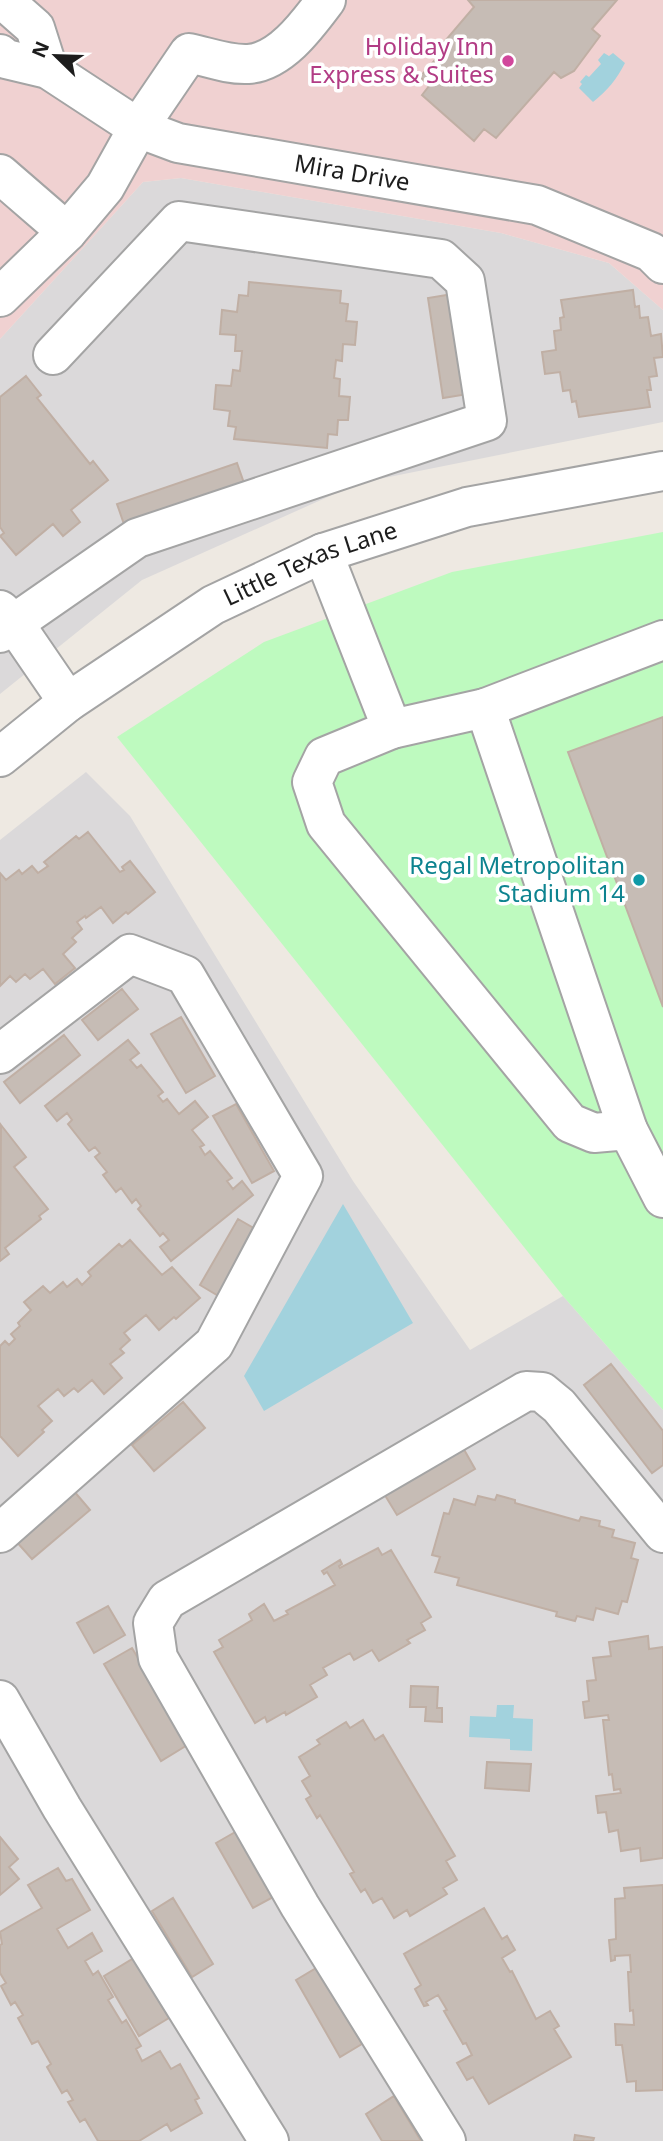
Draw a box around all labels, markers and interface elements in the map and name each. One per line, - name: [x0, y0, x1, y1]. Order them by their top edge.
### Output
- north arrow: [21, 21, 91, 91]
- place label: Holiday Inn Express & Suites: [309, 29, 494, 90]
- text: N: [25, 37, 55, 62]
- marker: Holiday Inn Express & Suites: [500, 53, 516, 69]
- street label: Mira Drive: [292, 145, 413, 198]
- street label: Little Texas Lane: [217, 512, 401, 613]
- place label: Regal Metropolitan Stadium 14: [409, 848, 625, 909]
- marker: Regal Metropolitan Stadium 14: [631, 872, 647, 888]

